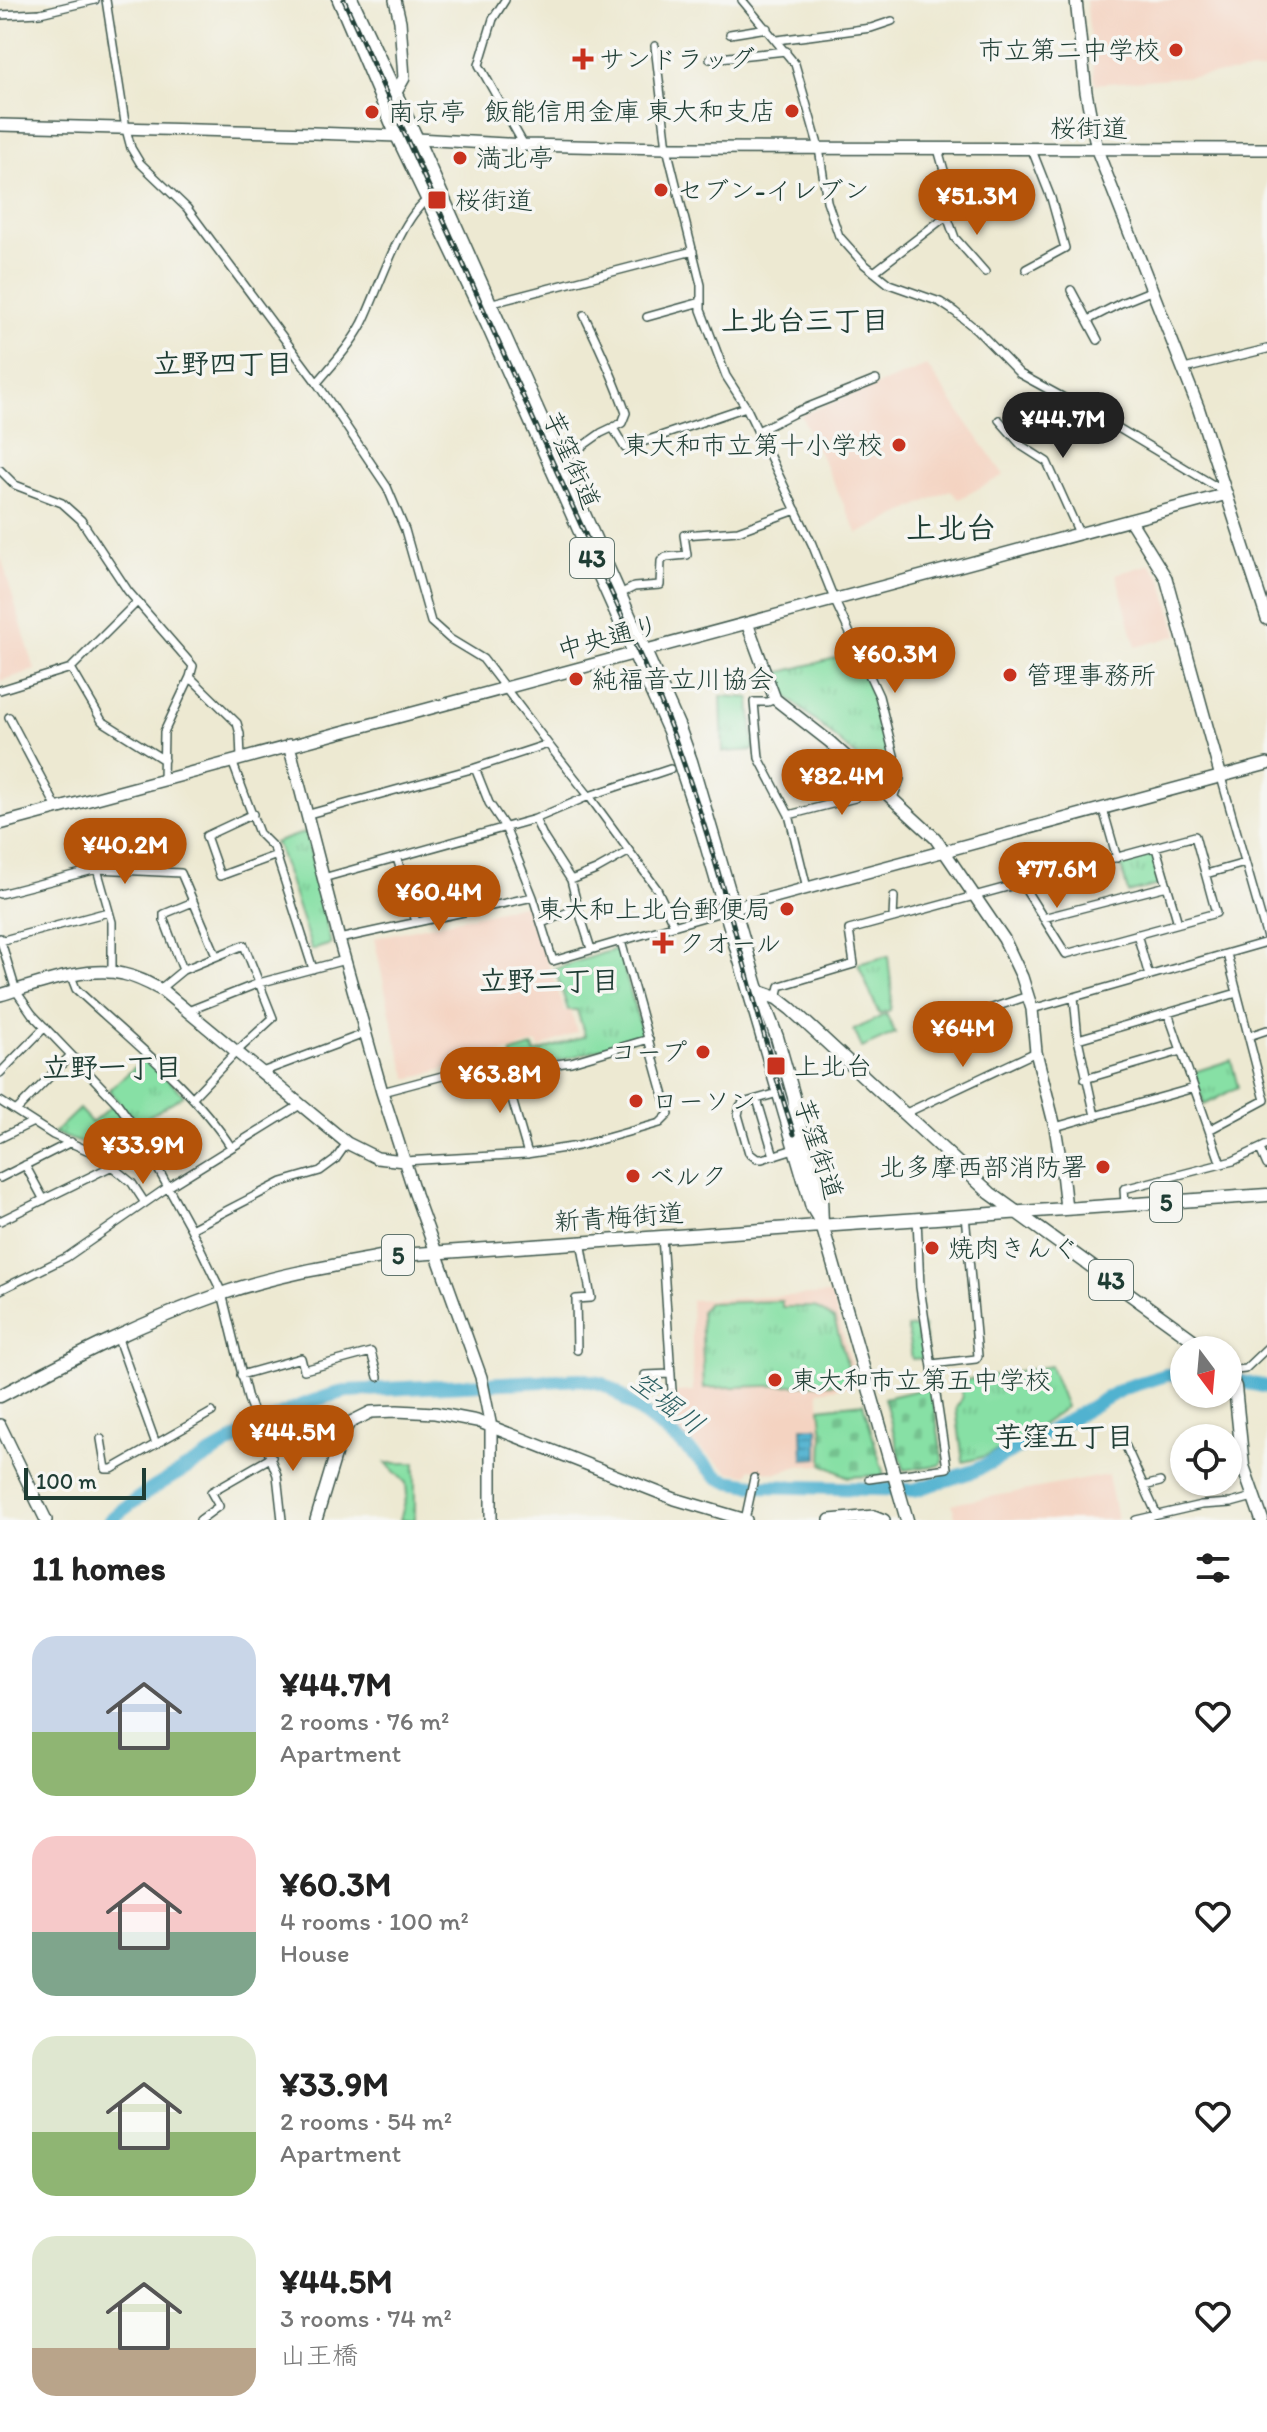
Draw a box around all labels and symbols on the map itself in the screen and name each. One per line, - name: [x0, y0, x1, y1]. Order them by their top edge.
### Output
- place label: 市立第二中学校: [978, 34, 1160, 66]
- marker: 市立第二中学校: [1167, 41, 1185, 59]
- place label: サンドラッグ: [599, 43, 755, 75]
- marker: サンドラッグ: [574, 50, 592, 68]
- place label: 飯能信用金庫 東大和支店: [484, 95, 776, 127]
- place label: 南京亭: [388, 96, 466, 128]
- marker: 飯能信用金庫 東大和支店: [783, 102, 801, 120]
- marker: 南京亭: [363, 103, 381, 121]
- street label: 桜街道: [1050, 112, 1128, 144]
- place label: 満北亭: [476, 142, 554, 174]
- marker: 満北亭: [451, 149, 469, 167]
- pin: ¥51.3M: [912, 169, 1042, 237]
- place label: セブン-イレブン: [677, 174, 869, 206]
- marker: セブン-イレブン: [652, 181, 670, 199]
- place label: 桜街道: [455, 184, 533, 216]
- marker: 桜街道: [426, 189, 448, 211]
- district label: 上北台三丁目: [721, 303, 889, 337]
- district label: 立野四丁目: [153, 346, 293, 380]
- pin: ¥44.7M: [998, 392, 1128, 460]
- street label: 芋窪街道: [536, 406, 608, 514]
- place label: 東大和市立第十小学校: [623, 429, 883, 461]
- marker: 東大和市立第十小学校: [890, 436, 908, 454]
- district label: 上北台: [906, 509, 996, 546]
- road number: 43: [570, 538, 614, 578]
- street label: 中央通り: [554, 608, 662, 666]
- pin: ¥60.3M: [830, 627, 960, 695]
- place label: 管理事務所: [1026, 659, 1156, 691]
- place label: 純福音立川協会: [592, 663, 774, 695]
- marker: 管理事務所: [1001, 666, 1019, 684]
- marker: 純福音立川協会: [567, 670, 585, 688]
- pin: ¥82.4M: [777, 749, 907, 817]
- pin: ¥40.2M: [60, 818, 190, 886]
- pin: ¥77.6M: [992, 842, 1122, 910]
- pin: ¥60.4M: [374, 865, 504, 933]
- place label: 東大和上北台郵便局: [537, 893, 771, 925]
- marker: 東大和上北台郵便局: [778, 900, 796, 918]
- place label: クオール: [679, 927, 781, 959]
- marker: クオール: [654, 934, 672, 952]
- district label: 立野二丁目: [479, 963, 619, 997]
- pin: ¥64M: [916, 1001, 1010, 1069]
- place label: コープ: [610, 1036, 687, 1068]
- marker: コープ: [694, 1043, 712, 1061]
- pin: ¥63.8M: [435, 1047, 565, 1115]
- district label: 立野一丁目: [42, 1050, 182, 1084]
- place label: 上北台: [794, 1050, 872, 1082]
- marker: 上北台: [765, 1055, 787, 1077]
- place label: ローソン: [652, 1085, 756, 1117]
- marker: ローソン: [627, 1092, 645, 1110]
- street label: 芋窪街道: [788, 1095, 850, 1203]
- pin: ¥33.9M: [78, 1118, 208, 1186]
- place label: 北多摩西部消防署: [879, 1151, 1087, 1183]
- marker: 北多摩西部消防署: [1094, 1158, 1112, 1176]
- place label: ベルク: [649, 1160, 727, 1192]
- marker: ベルク: [624, 1167, 642, 1185]
- road number: 5: [1150, 1182, 1182, 1222]
- street label: 新青梅街道: [553, 1197, 685, 1237]
- place label: 焼肉きんぐ: [948, 1232, 1078, 1264]
- road number: 5: [382, 1235, 414, 1275]
- marker: 焼肉きんぐ: [923, 1239, 941, 1257]
- road number: 43: [1089, 1260, 1133, 1300]
- north arrow: [1170, 1336, 1242, 1408]
- water label: 空堀川: [624, 1363, 712, 1441]
- place label: 東大和市立第五中学校: [791, 1364, 1051, 1396]
- marker: 東大和市立第五中学校: [766, 1371, 784, 1389]
- pin: ¥44.5M: [228, 1405, 358, 1473]
- district label: 芋窪五丁目: [994, 1419, 1134, 1453]
- scale bar: [24, 1464, 146, 1500]

